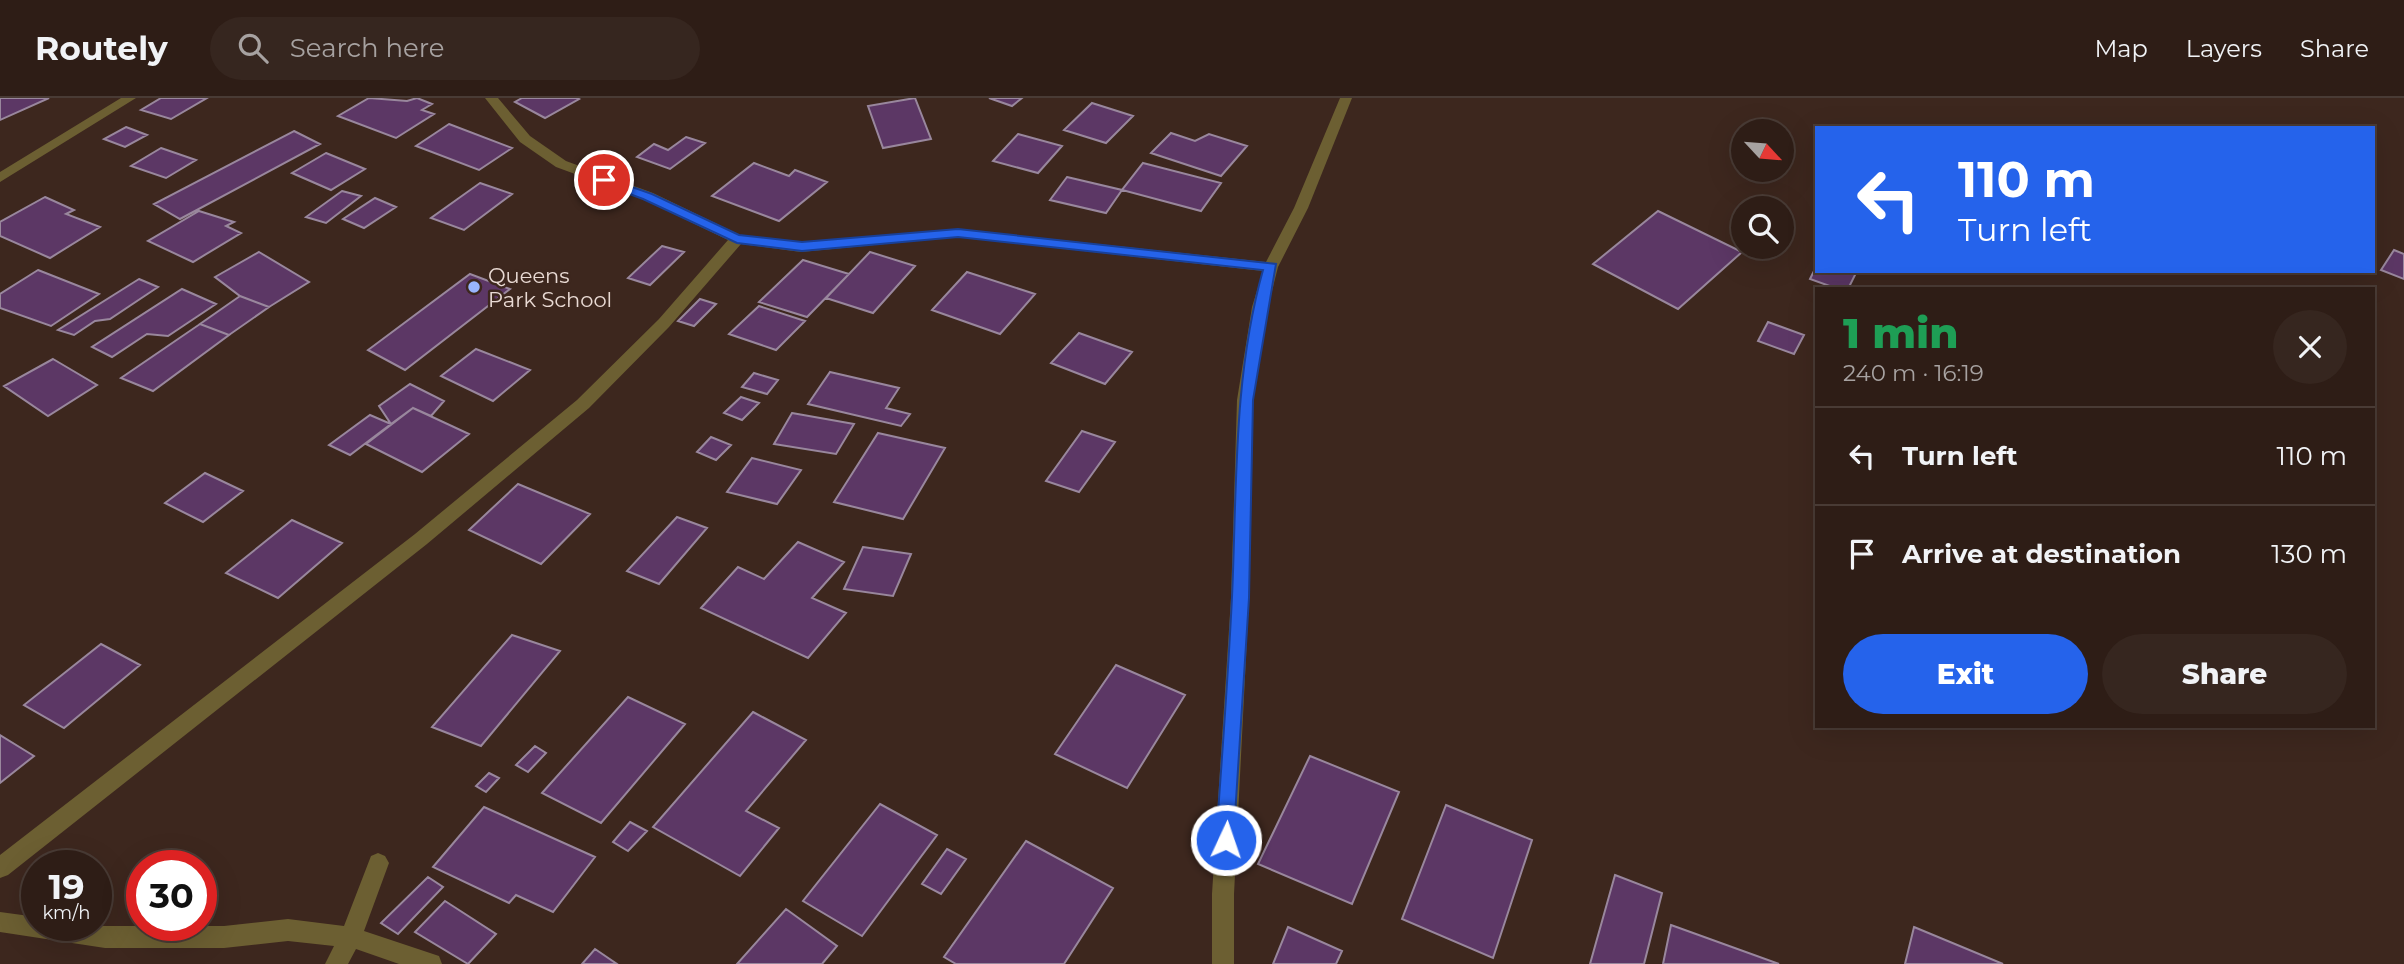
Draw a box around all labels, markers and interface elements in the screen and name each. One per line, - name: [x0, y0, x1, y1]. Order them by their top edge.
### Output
- search box: [210, 17, 700, 80]
- text: Routely: [35, 28, 168, 68]
- icon: search: [234, 29, 272, 67]
- text: Search here: [290, 32, 445, 64]
- text: Map: [2094, 34, 2148, 63]
- text: Layers: [2186, 34, 2262, 63]
- text: Share: [2300, 34, 2369, 63]
- north arrow: [1731, 119, 1794, 182]
- map controls: [1731, 119, 1794, 259]
- pin: [574, 150, 634, 210]
- text: 110 m: [1958, 150, 2095, 209]
- icon: left: [1843, 154, 1934, 245]
- icon: arrive: [585, 161, 623, 199]
- button: search: [1731, 196, 1794, 259]
- text: Turn left: [1958, 210, 2092, 249]
- place label: Queens Park School: [488, 263, 612, 312]
- marker: Queens Park School: [466, 279, 482, 295]
- text: 1 min: [1843, 307, 1959, 359]
- button: close: [2273, 310, 2347, 384]
- text: 240 m · 16:19: [1843, 359, 1984, 387]
- icon: left: [1843, 437, 1881, 475]
- text: Turn left: [1902, 440, 2018, 472]
- text: 110 m: [2277, 440, 2347, 472]
- icon: arrive: [1843, 535, 1881, 573]
- text: Arrive at destination: [1902, 538, 2181, 570]
- text: 130 m: [2271, 538, 2347, 570]
- button: Exit: [1843, 634, 2088, 714]
- button: Share: [2102, 634, 2347, 714]
- position arrow: [1189, 803, 1263, 877]
- speed limit sign: 30: [126, 850, 217, 941]
- text: 19: [48, 865, 85, 908]
- text: km/h: [42, 902, 91, 924]

